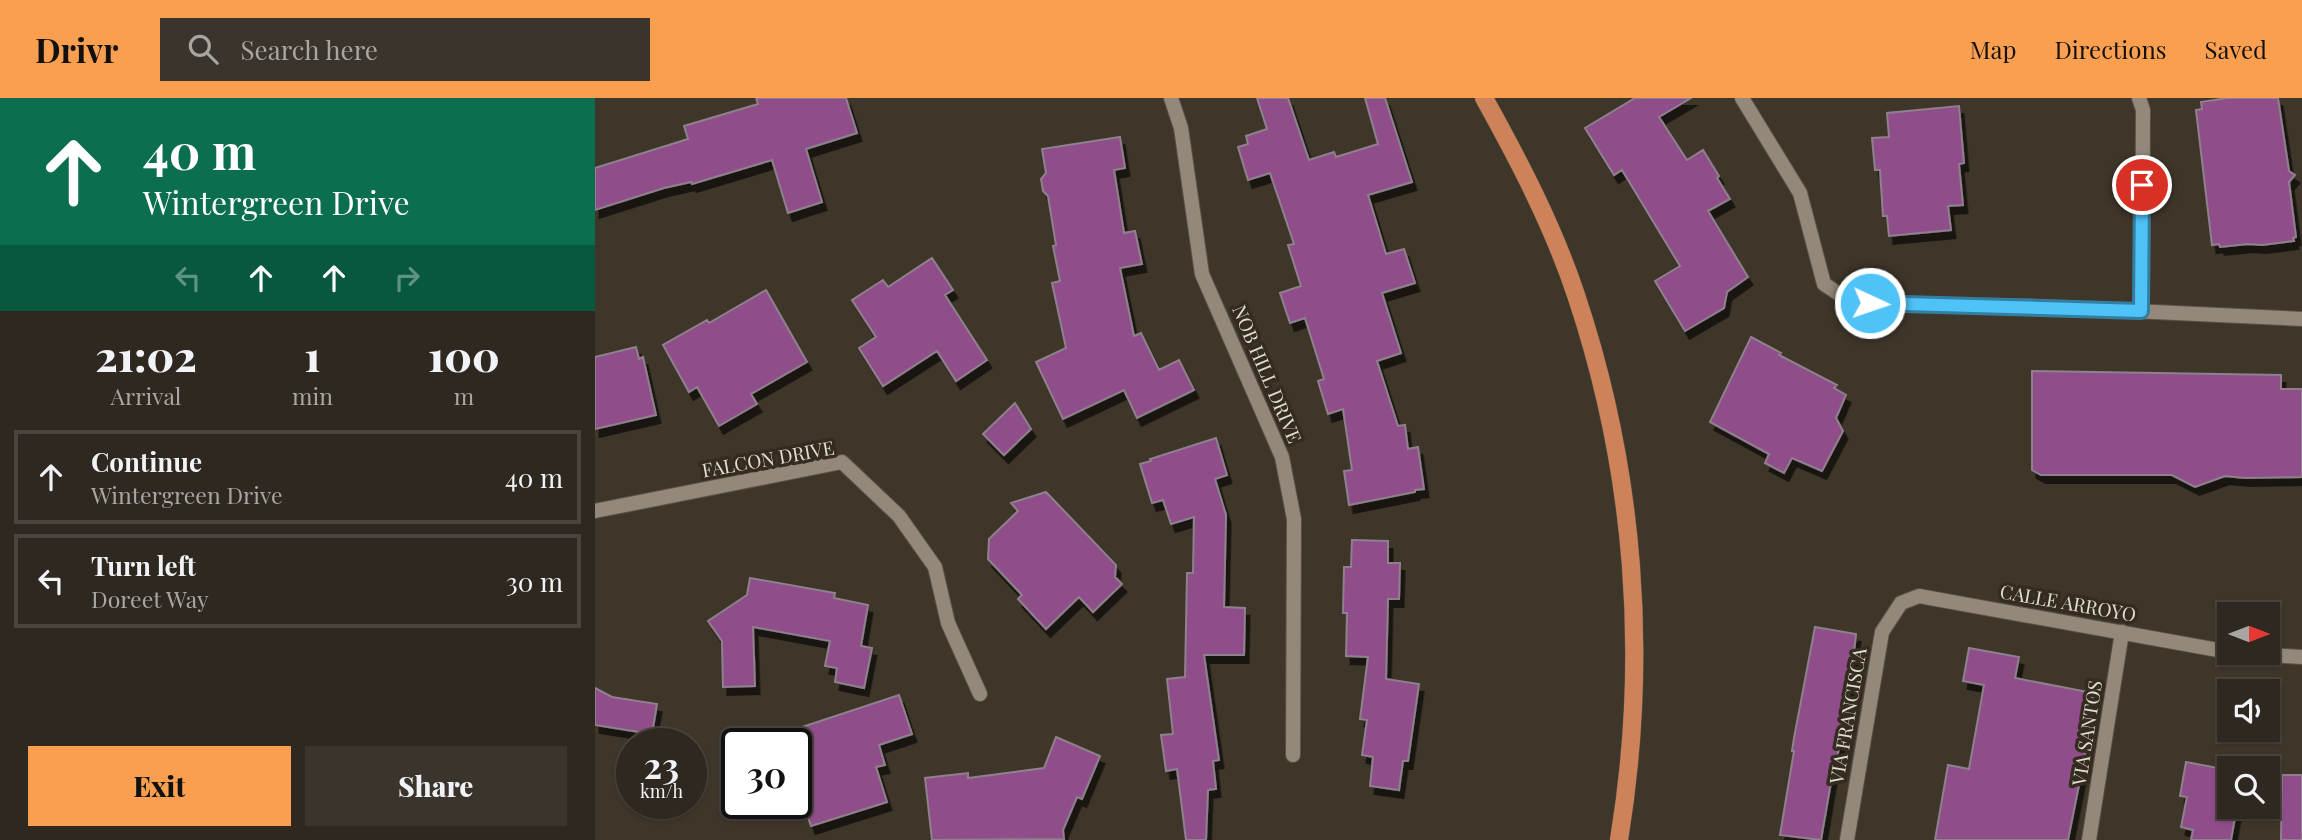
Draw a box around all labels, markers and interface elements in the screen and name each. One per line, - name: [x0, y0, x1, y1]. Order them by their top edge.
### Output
- search box: [160, 18, 650, 81]
- text: Drivr: [35, 27, 118, 71]
- icon: search: [184, 30, 222, 68]
- text: Search here: [240, 32, 378, 67]
- text: Map: [1970, 33, 2016, 65]
- text: Directions: [2054, 33, 2167, 65]
- text: Saved: [2205, 33, 2267, 65]
- text: 40 m: [143, 117, 256, 182]
- icon: ahead: [28, 126, 119, 217]
- pin: [2112, 155, 2172, 215]
- icon: arrive: [2123, 166, 2161, 204]
- text: Wintergreen Drive: [143, 180, 410, 223]
- icon: left: [169, 259, 207, 297]
- icon: ahead: [242, 259, 280, 297]
- icon: ahead: [315, 259, 353, 297]
- icon: right: [388, 259, 426, 297]
- position arrow: [1833, 266, 1907, 340]
- street label: NOB HILL DRIVE: [1227, 301, 1309, 447]
- text: 21:02: [95, 327, 197, 383]
- text: 1: [304, 327, 321, 383]
- text: 100: [428, 327, 500, 383]
- text: Arrival: [111, 380, 181, 411]
- text: min: [292, 380, 333, 411]
- text: m: [454, 380, 474, 411]
- street label: FALCON DRIVE: [700, 434, 836, 482]
- text: Continue: [91, 444, 202, 479]
- icon: ahead: [32, 458, 70, 496]
- text: 40 m: [505, 460, 563, 495]
- text: Wintergreen Drive: [91, 479, 283, 510]
- text: Turn left: [91, 548, 196, 583]
- icon: left: [32, 562, 70, 600]
- text: 30 m: [506, 564, 563, 599]
- street label: CALLE ARROYO: [1998, 577, 2138, 627]
- text: Doreet Way: [91, 583, 209, 614]
- north arrow: [2217, 602, 2280, 665]
- map controls: [2217, 602, 2280, 819]
- street label: VIA FRANCISCA: [1822, 645, 1872, 787]
- street label: VIA SANTOS: [2065, 678, 2107, 788]
- button: sound: [2217, 679, 2280, 742]
- speed limit sign: 30: [721, 728, 812, 819]
- text: 23: [644, 741, 679, 788]
- button: Exit: [28, 746, 291, 826]
- button: Share: [305, 746, 567, 826]
- button: search: [2217, 756, 2280, 819]
- text: km/h: [640, 779, 683, 803]

